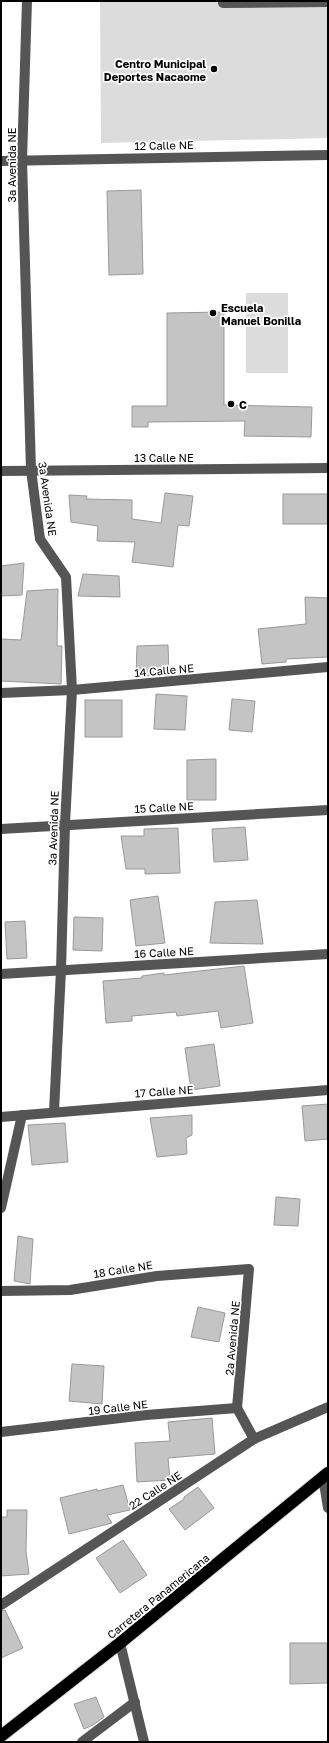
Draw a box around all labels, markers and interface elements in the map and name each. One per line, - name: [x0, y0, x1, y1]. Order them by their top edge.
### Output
- place label: Centro Municipal Deportes Nacaome: [104, 57, 207, 83]
- marker: Centro Municipal Deportes Nacaome: [209, 64, 219, 74]
- street label: 3a Avenida NE: [5, 127, 18, 202]
- street label: 12 Calle NE: [134, 138, 194, 152]
- place label: Escuela Manuel Bonilla: [221, 301, 301, 327]
- marker: Escuela Manuel Bonilla: [208, 308, 218, 318]
- place label: C: [239, 398, 247, 411]
- marker: C: [226, 399, 236, 409]
- street label: 13 Calle NE: [134, 451, 194, 464]
- street label: 3a Avenida NE: [36, 461, 60, 537]
- street label: 14 Calle NE: [134, 661, 195, 679]
- street label: 3a Avenida NE: [45, 790, 61, 866]
- street label: 15 Calle NE: [134, 799, 194, 815]
- street label: 16 Calle NE: [134, 944, 194, 960]
- street label: 17 Calle NE: [134, 1082, 194, 1100]
- street label: 18 Calle NE: [93, 1258, 154, 1280]
- street label: 2a Avenida NE: [222, 1300, 242, 1376]
- street label: 19 Calle NE: [88, 1397, 149, 1417]
- street label: 22 Calle NE: [126, 1468, 184, 1512]
- street label: Carretera Panamericana: [104, 1551, 212, 1641]

